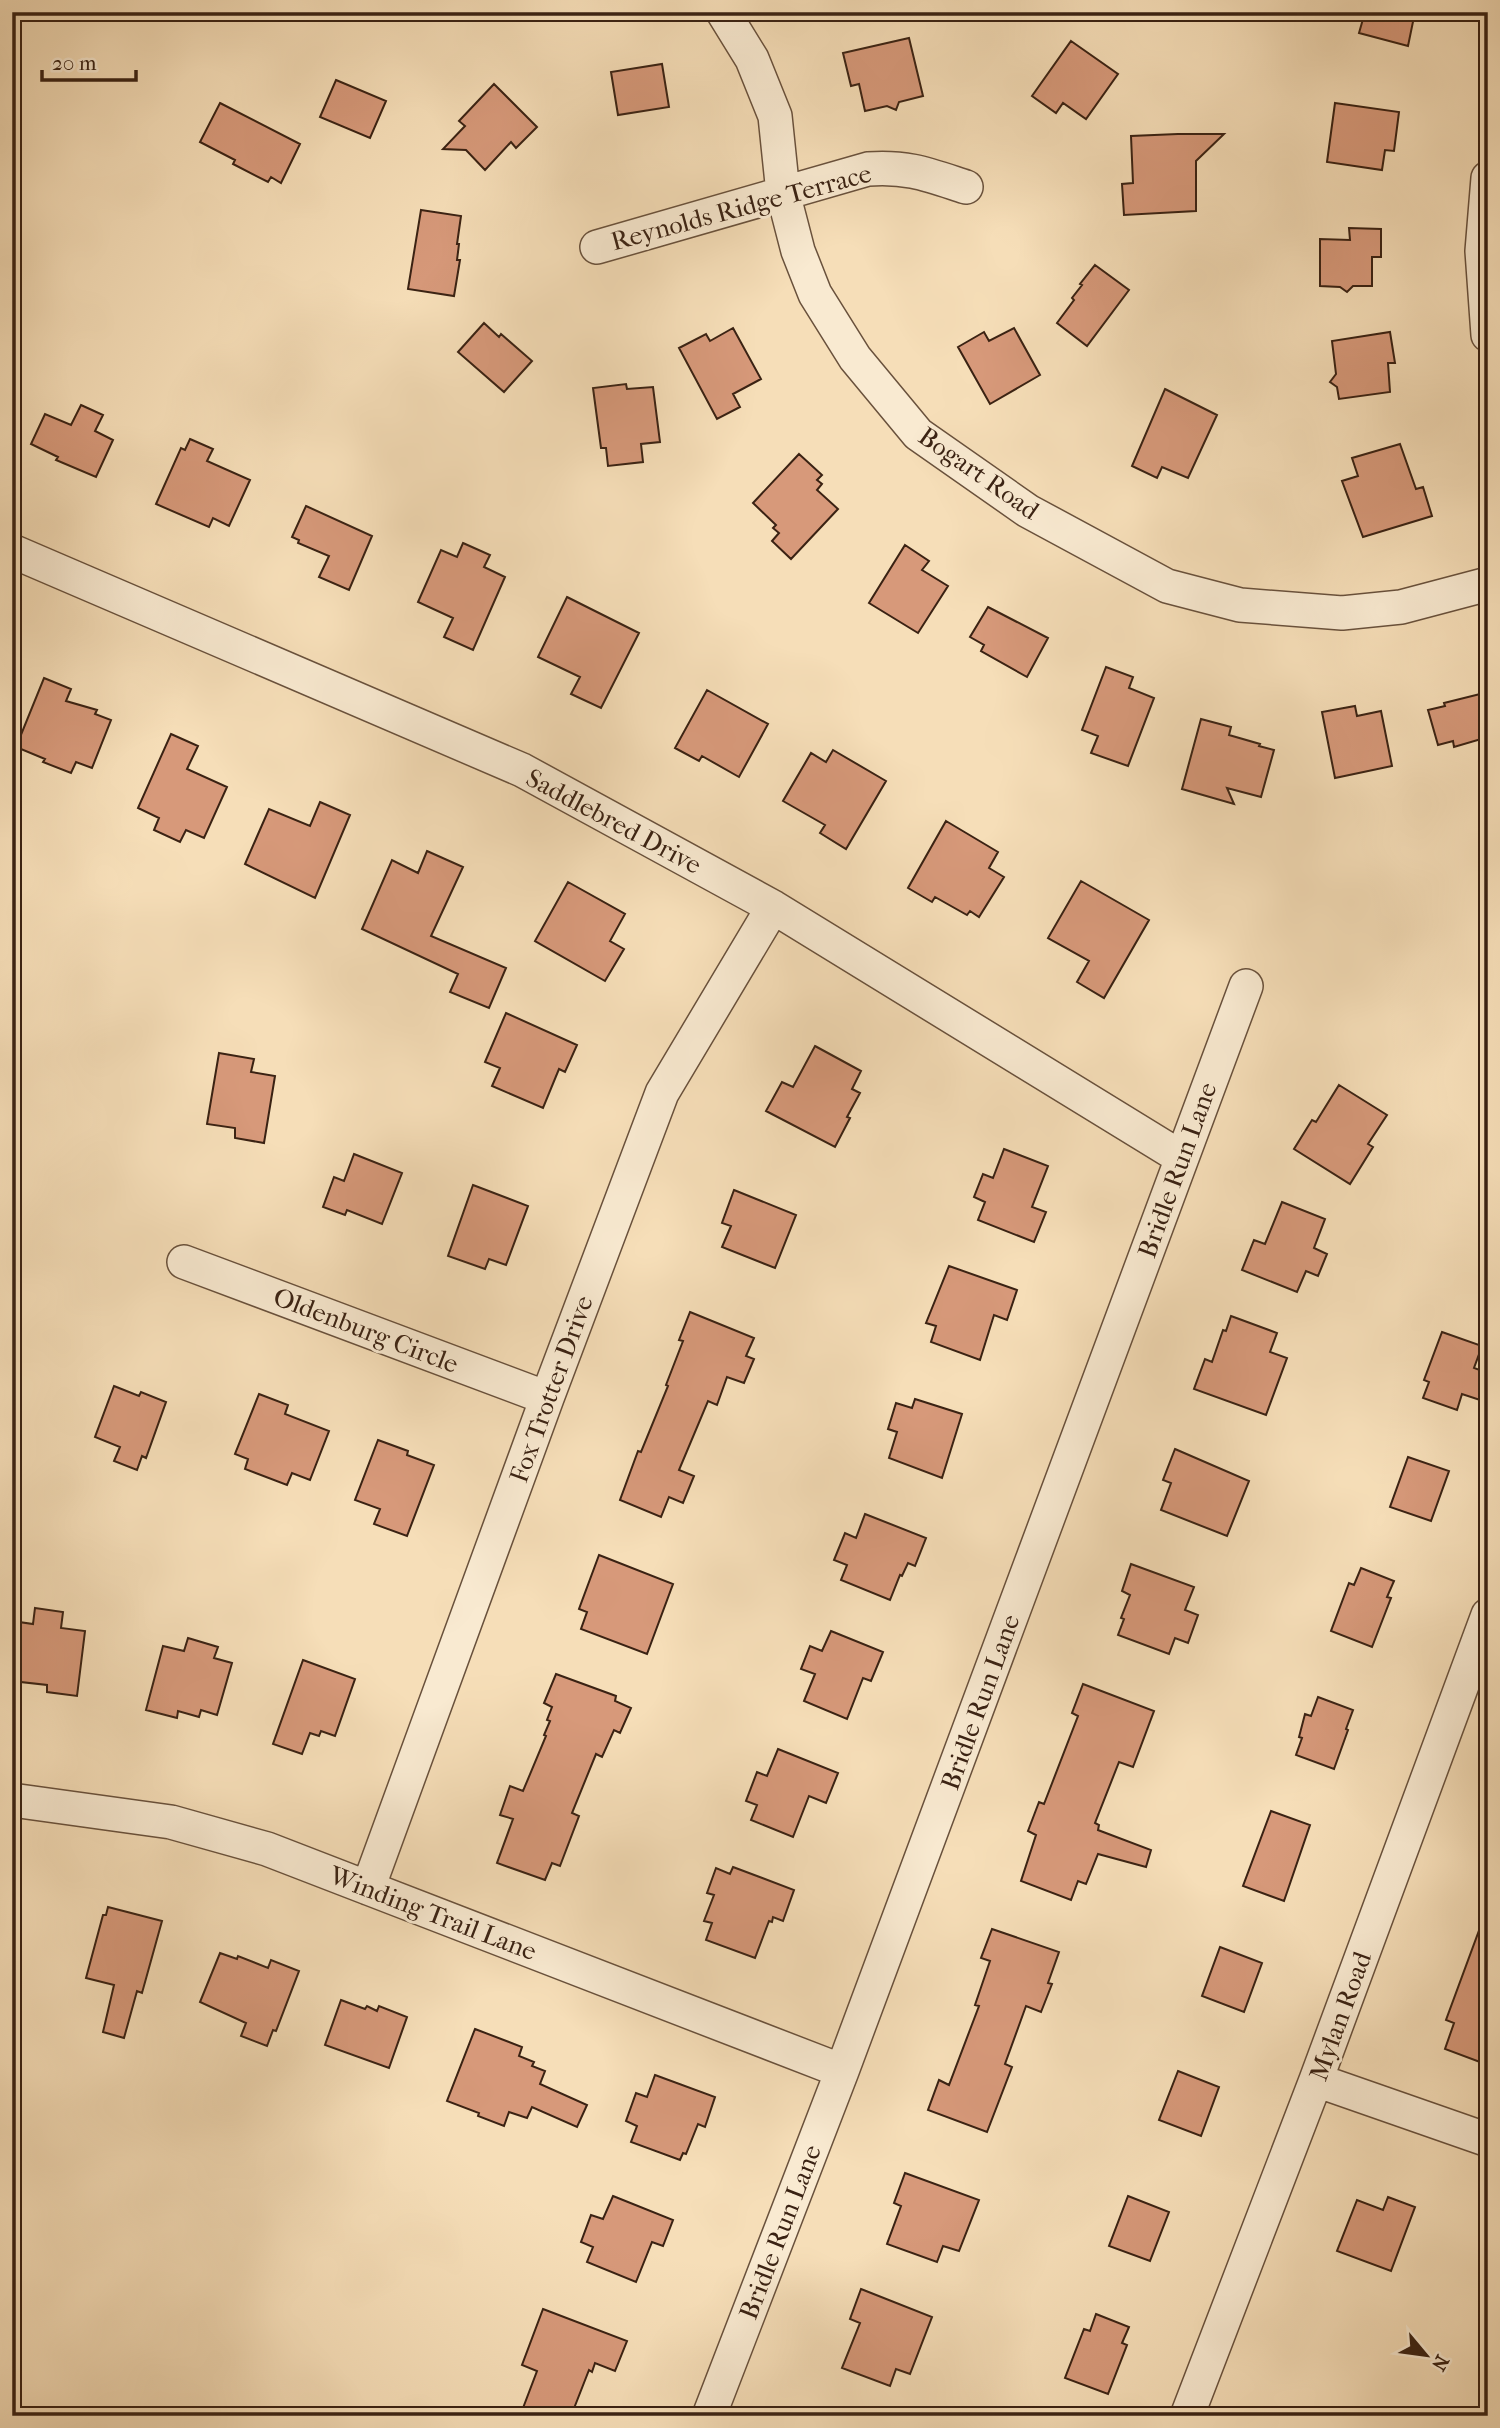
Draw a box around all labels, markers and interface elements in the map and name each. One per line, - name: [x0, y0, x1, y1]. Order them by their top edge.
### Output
- scale bar: [42, 38, 136, 82]
- text: 20 m: [52, 51, 97, 75]
- street label: Reynolds Ridge Terrace: [607, 158, 875, 257]
- street label: Bogart Road: [913, 421, 1046, 527]
- street label: Saddlebred Drive: [521, 762, 707, 881]
- street label: Bridle Run Lane: [1131, 1078, 1224, 1262]
- street label: Oldenburg Circle: [269, 1281, 463, 1380]
- street label: Fox Trotter Drive: [503, 1291, 600, 1487]
- street label: Bridle Run Lane: [934, 1610, 1027, 1794]
- street label: Winding Trail Lane: [324, 1859, 541, 1967]
- street label: Mylan Road: [1303, 1947, 1378, 2085]
- street label: Bridle Run Lane: [733, 2140, 828, 2324]
- north arrow: [1392, 2320, 1462, 2390]
- text: N: [1427, 2351, 1453, 2375]

